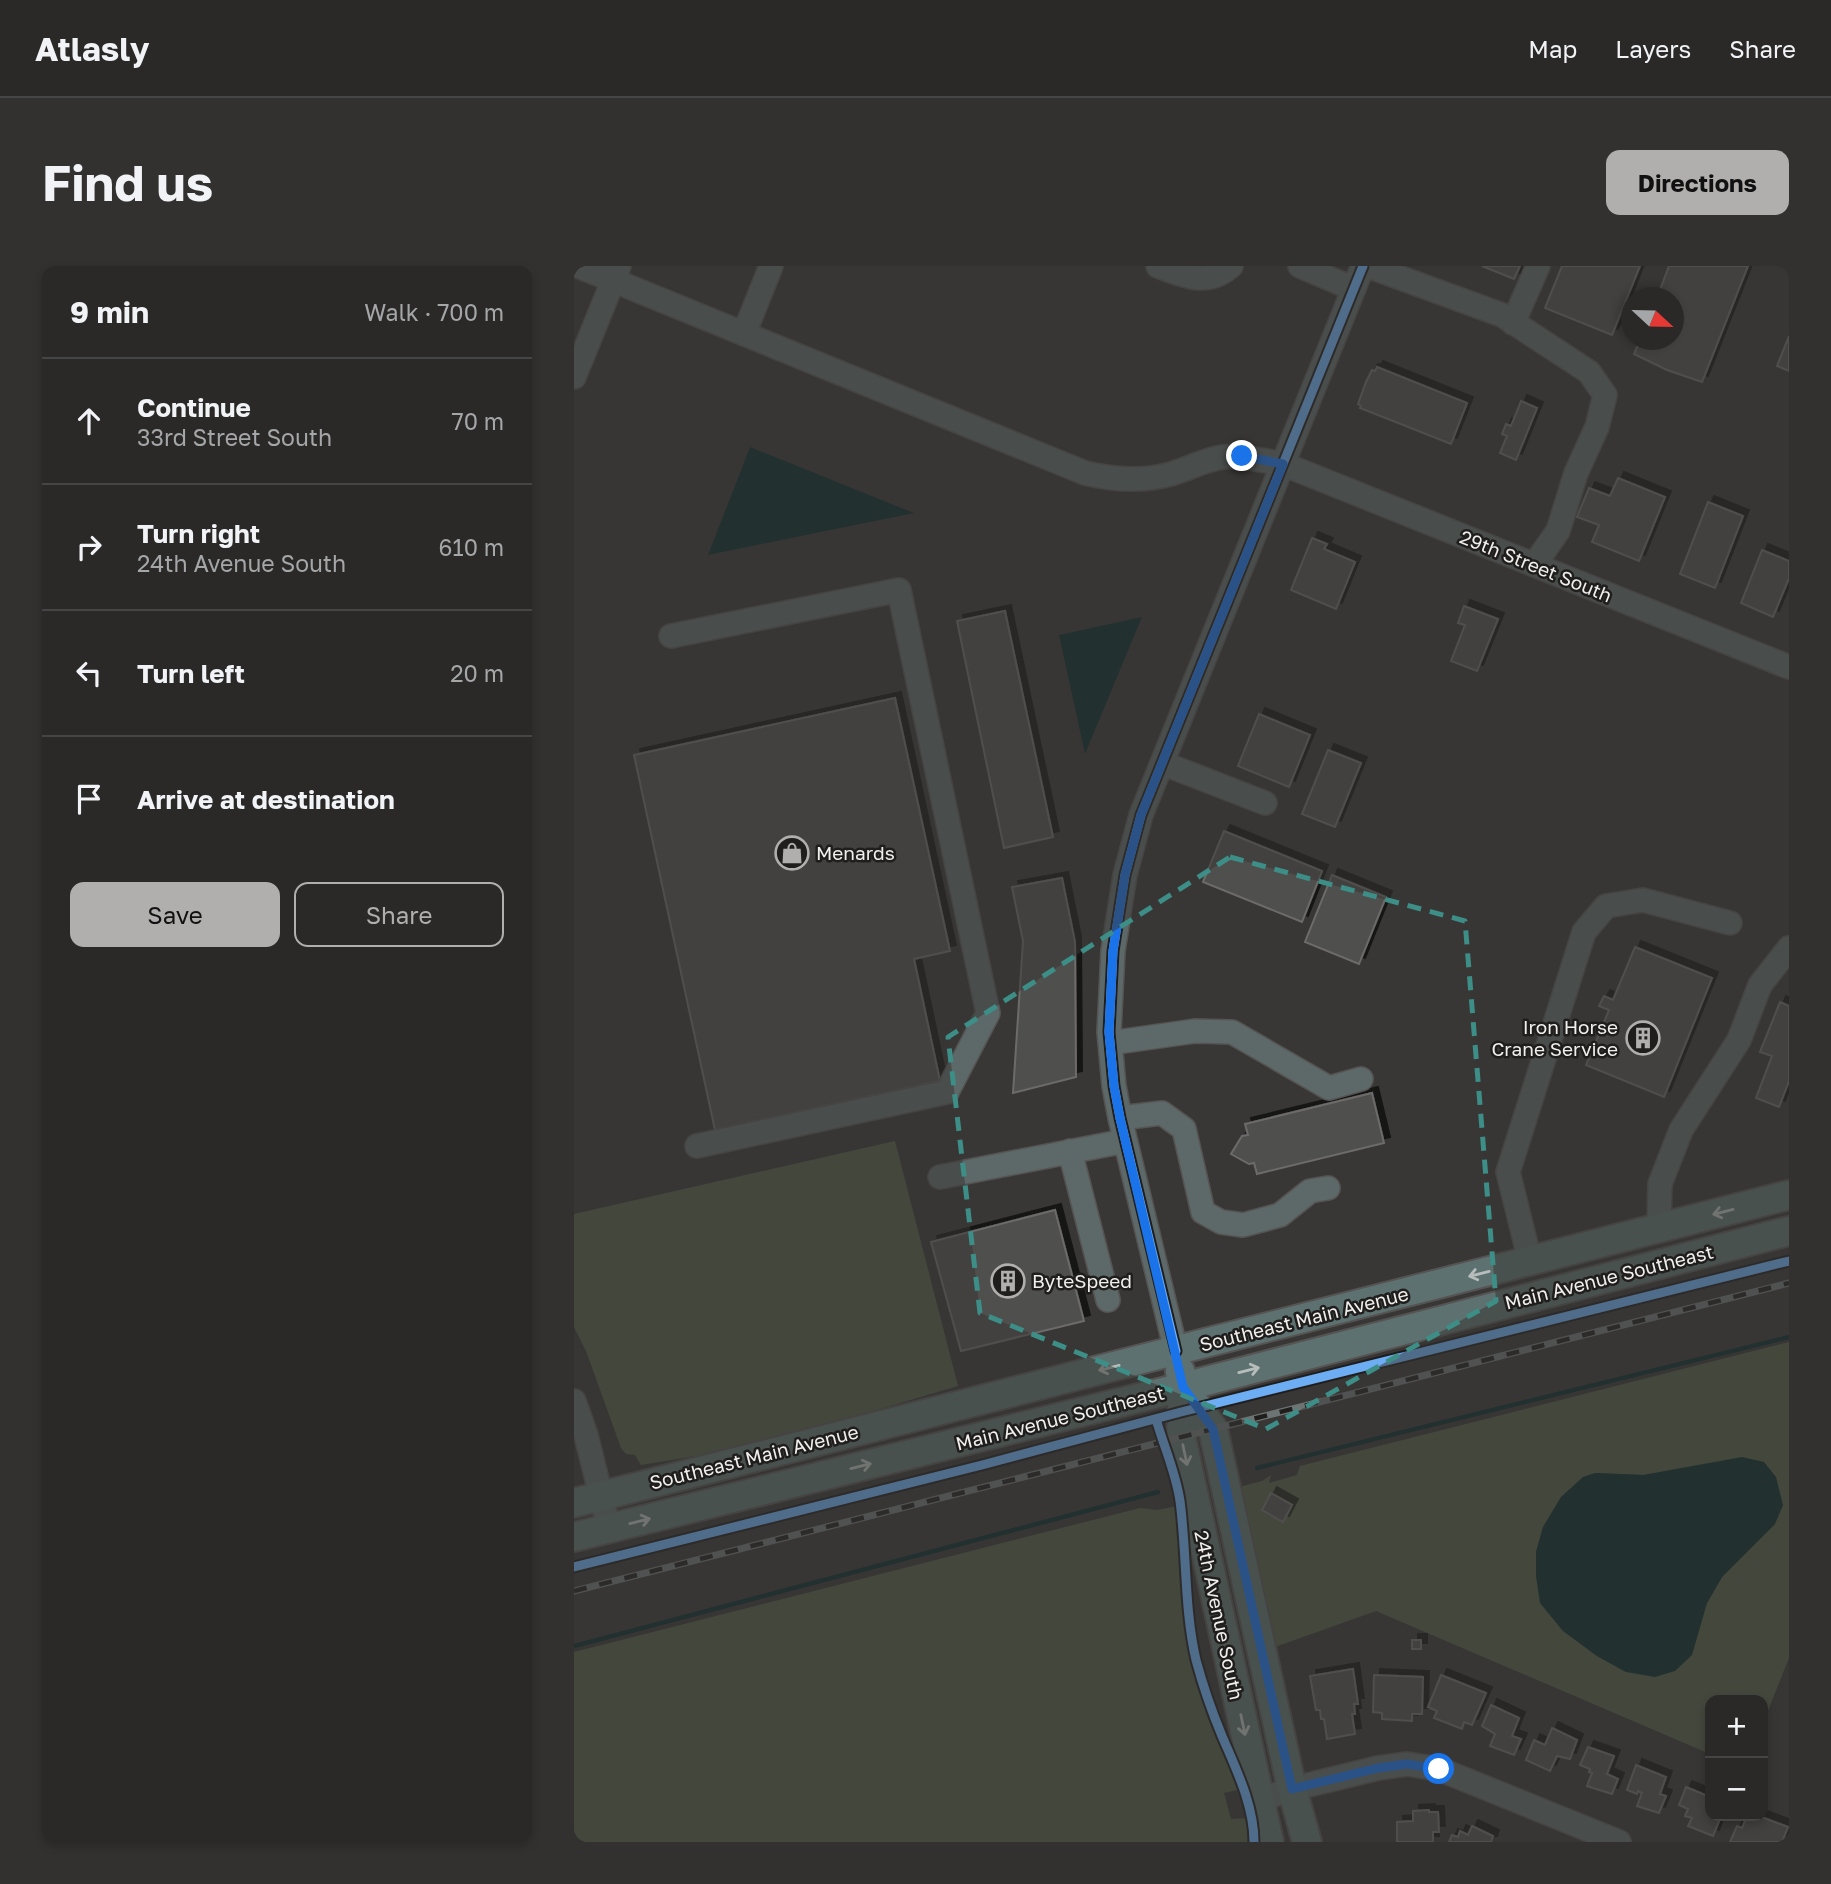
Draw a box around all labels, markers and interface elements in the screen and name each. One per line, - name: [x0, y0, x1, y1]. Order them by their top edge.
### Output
- text: Atlasly: [35, 29, 150, 68]
- text: Map: [1528, 34, 1577, 63]
- text: Layers: [1615, 34, 1691, 63]
- text: Share: [1729, 34, 1796, 63]
- button: Directions: [1606, 150, 1789, 215]
- text: Find us: [42, 153, 213, 212]
- north arrow: [1621, 287, 1684, 350]
- text: 9 min: [70, 294, 149, 330]
- text: Walk · 700 m: [364, 298, 504, 326]
- text: Continue: [137, 392, 251, 423]
- icon: ahead: [70, 402, 108, 440]
- text: 70 m: [451, 407, 504, 435]
- text: 33rd Street South: [137, 423, 332, 451]
- route end: [1226, 440, 1257, 471]
- text: Turn right: [137, 518, 260, 549]
- street label: 29th Street South: [1457, 525, 1616, 607]
- icon: right: [70, 528, 108, 566]
- text: 610 m: [439, 533, 504, 561]
- text: 24th Avenue South: [137, 549, 346, 577]
- icon: left: [70, 654, 108, 692]
- text: Turn left: [137, 658, 245, 689]
- text: 20 m: [450, 659, 504, 687]
- icon: arrive: [70, 780, 108, 818]
- text: Arrive at destination: [137, 784, 395, 815]
- shop icon: Menards: [773, 834, 811, 872]
- place label: Menards: [816, 841, 895, 864]
- button: Save: [70, 882, 280, 947]
- button: Share: [294, 882, 504, 947]
- place label: Iron Horse Crane Service: [1491, 1015, 1618, 1060]
- building icon: Iron Horse Crane Service: [1624, 1019, 1662, 1057]
- one-way arrow: [1712, 1206, 1735, 1219]
- street label: Main Avenue Southeast: [1502, 1239, 1716, 1314]
- building icon: ByteSpeed: [989, 1262, 1027, 1300]
- one-way arrow: [1468, 1268, 1491, 1281]
- place label: ByteSpeed: [1032, 1269, 1132, 1292]
- street label: Southeast Main Avenue: [1197, 1281, 1411, 1356]
- one-way arrow: [1099, 1362, 1121, 1375]
- one-way arrow: [1237, 1363, 1260, 1376]
- street label: Main Avenue Southeast: [953, 1380, 1167, 1455]
- street label: Southeast Main Avenue: [647, 1419, 861, 1494]
- one-way arrow: [1179, 1443, 1192, 1466]
- one-way arrow: [849, 1459, 872, 1472]
- one-way arrow: [628, 1514, 651, 1527]
- street label: 24th Avenue South: [1190, 1528, 1249, 1702]
- map controls: [1705, 1695, 1768, 1821]
- button: +: [1705, 1695, 1768, 1758]
- one-way arrow: [1237, 1713, 1251, 1736]
- route start: [1423, 1753, 1454, 1784]
- button: −: [1705, 1758, 1768, 1821]

